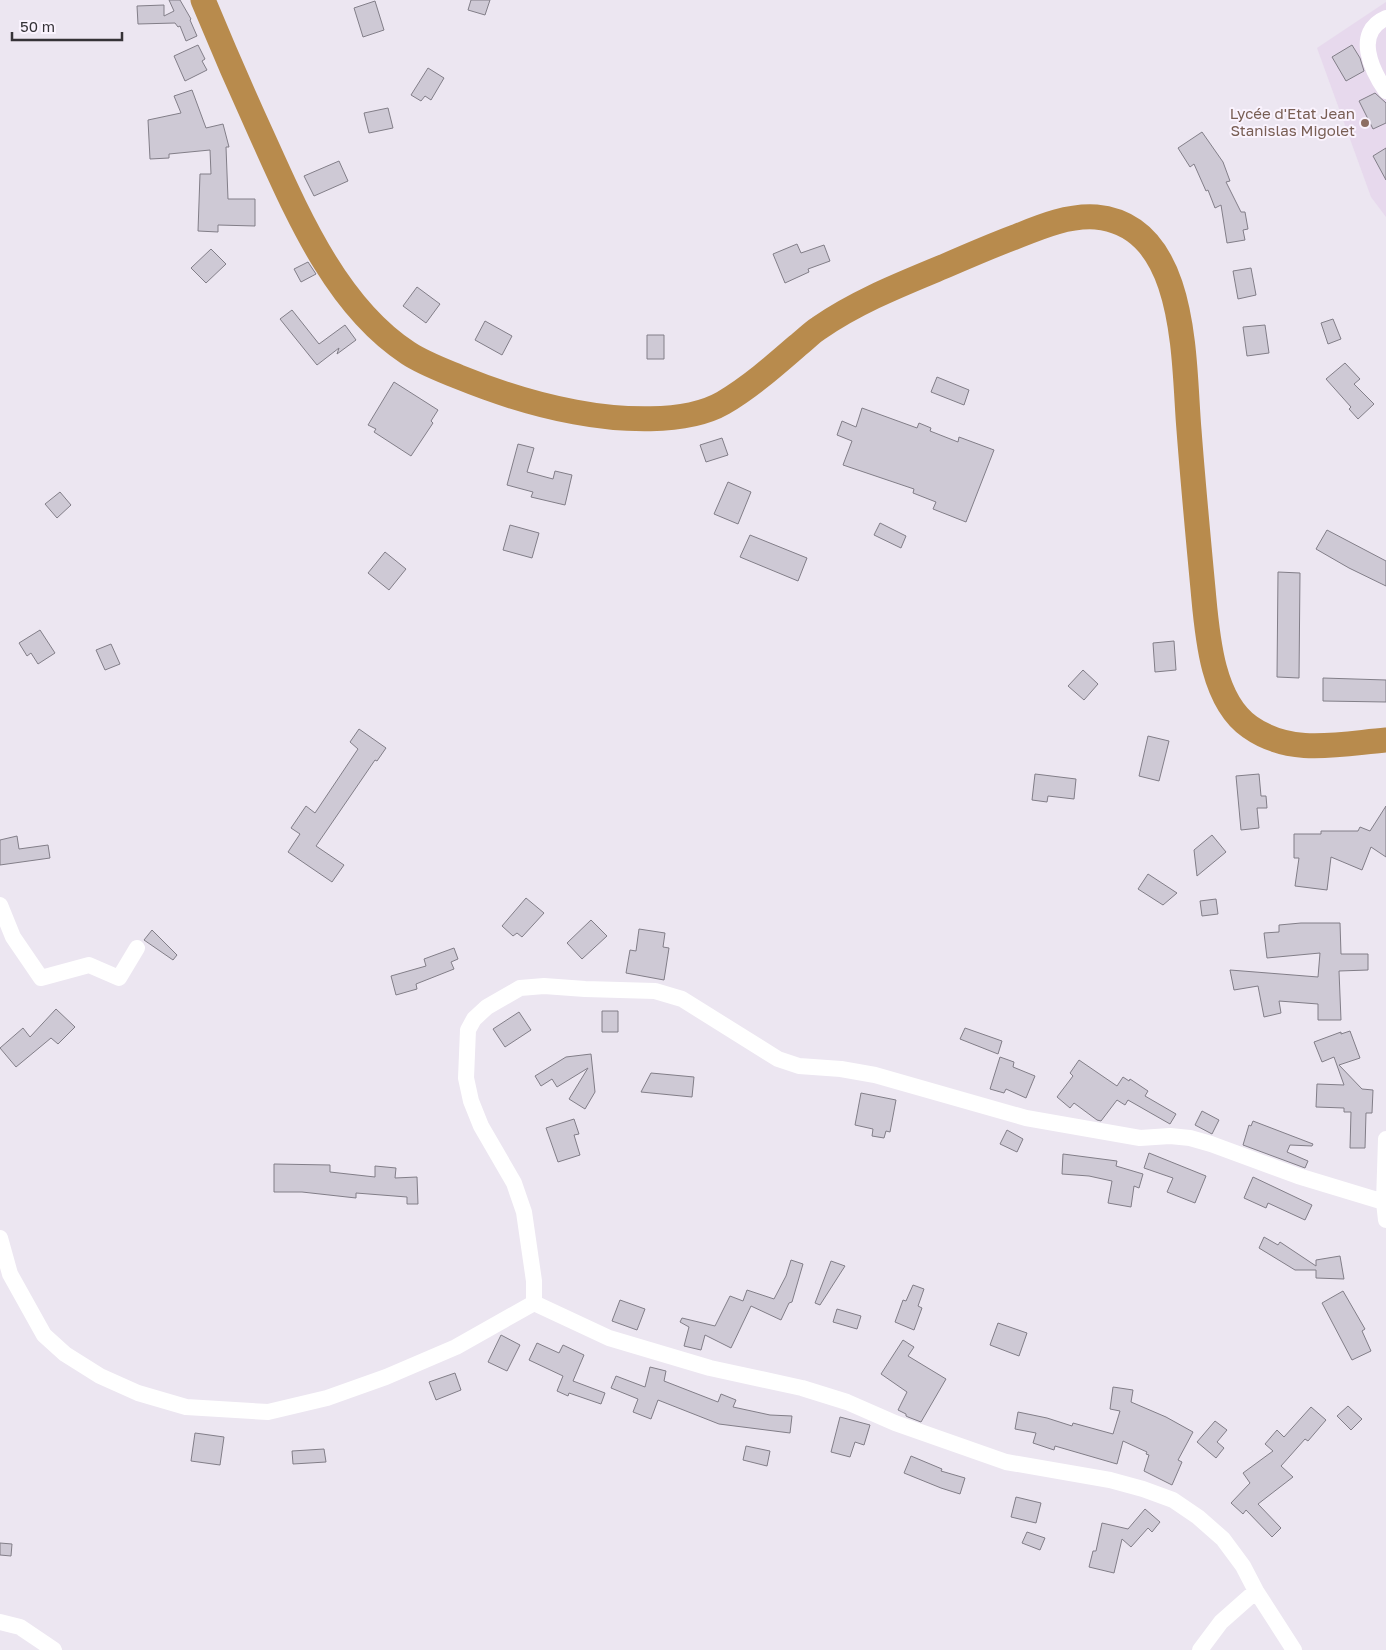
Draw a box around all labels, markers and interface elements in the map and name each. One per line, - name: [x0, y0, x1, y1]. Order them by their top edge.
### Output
- scale bar: [12, 10, 122, 42]
- text: 50 m: [20, 17, 55, 35]
- place label: Lycée d'Etat Jean Stanislas Migolet: [1230, 104, 1355, 139]
- marker: Lycée d'Etat Jean Stanislas Migolet: [1359, 117, 1371, 129]

